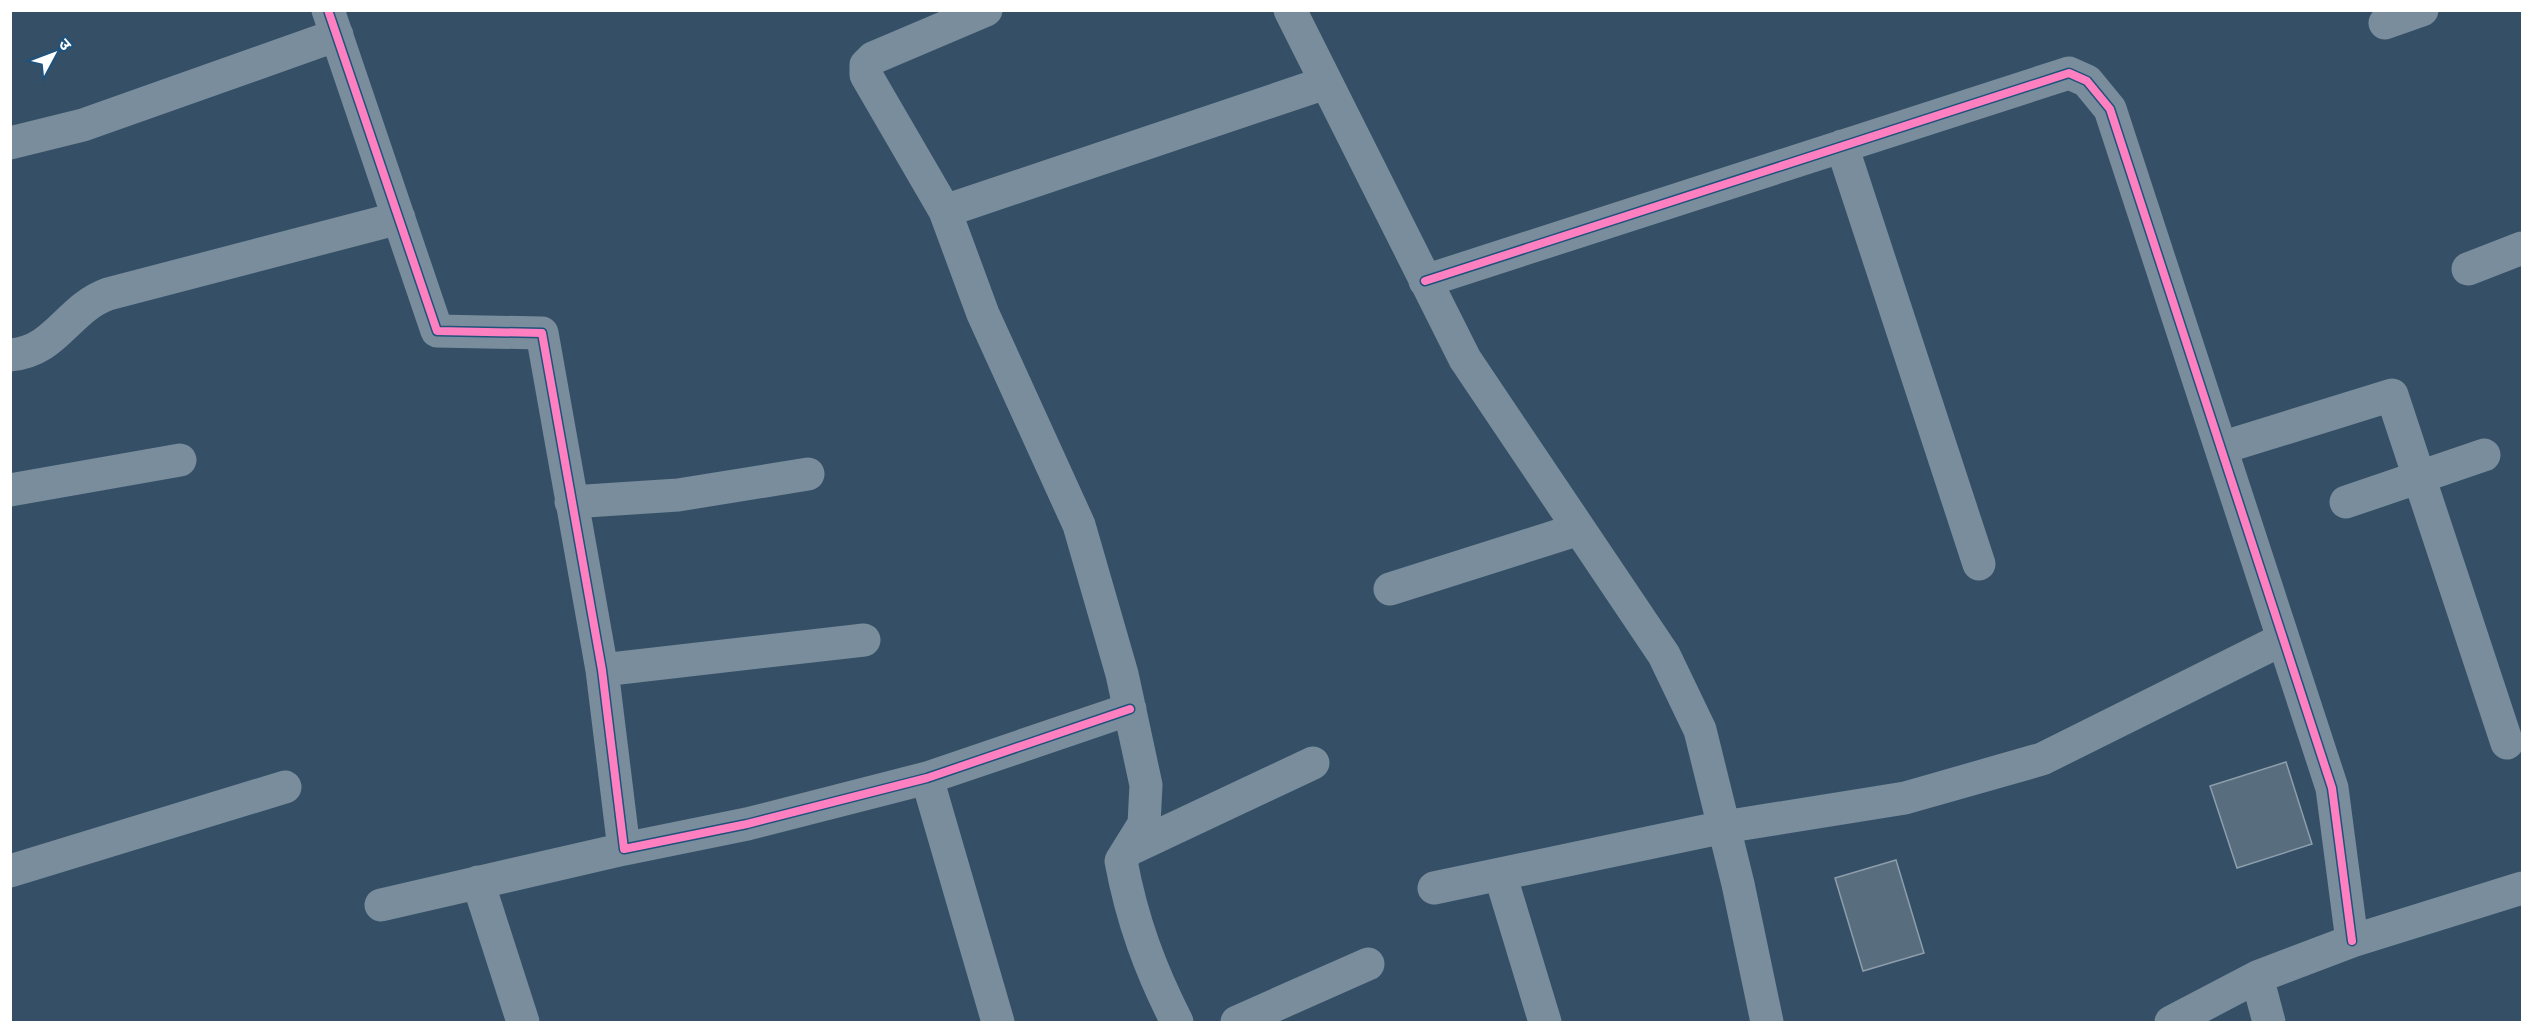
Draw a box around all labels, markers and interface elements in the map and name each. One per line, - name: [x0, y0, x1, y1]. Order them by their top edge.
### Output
- north arrow: [24, 24, 84, 84]
- text: उ: [55, 35, 76, 55]

